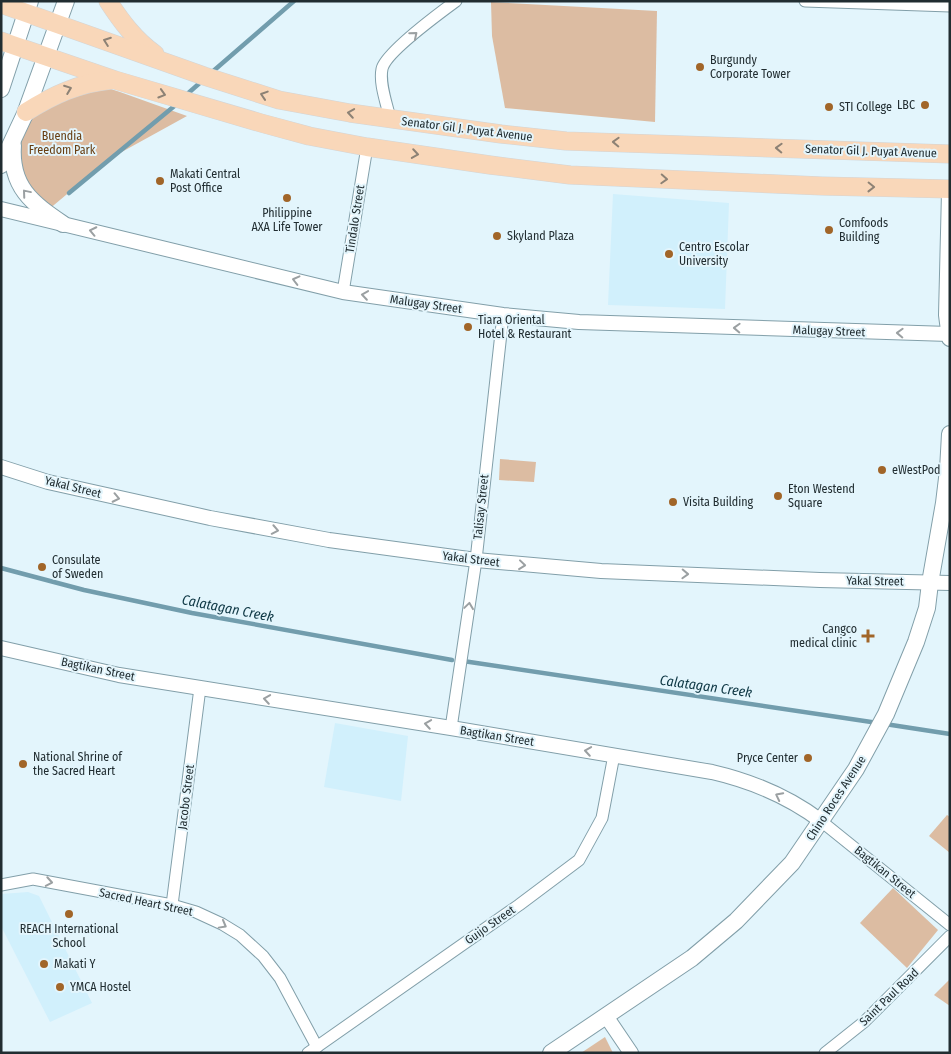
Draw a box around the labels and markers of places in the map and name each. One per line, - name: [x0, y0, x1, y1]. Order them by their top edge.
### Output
- place label: Burgundy Corporate Tower: [710, 53, 791, 81]
- marker: Burgundy Corporate Tower: [694, 61, 706, 73]
- place label: LBC: [897, 98, 915, 112]
- marker: LBC: [919, 99, 931, 111]
- place label: STI College: [839, 100, 892, 114]
- marker: STI College: [823, 101, 835, 113]
- place label: Makati Central Post Office: [170, 167, 240, 195]
- marker: Makati Central Post Office: [154, 175, 166, 187]
- marker: Philippine AXA Life Tower: [281, 192, 293, 204]
- place label: Philippine AXA Life Tower: [251, 206, 323, 234]
- place label: Comfoods Building: [839, 216, 888, 244]
- marker: Comfoods Building: [823, 224, 835, 236]
- place label: Skyland Plaza: [507, 229, 574, 243]
- marker: Skyland Plaza: [491, 230, 503, 242]
- place label: Centro Escolar University: [679, 240, 750, 268]
- marker: Centro Escolar University: [663, 248, 675, 260]
- place label: Tiara Oriental Hotel & Restaurant: [478, 313, 571, 341]
- marker: Tiara Oriental Hotel & Restaurant: [462, 321, 474, 333]
- place label: eWestPod: [892, 463, 940, 477]
- marker: eWestPod: [876, 464, 888, 476]
- place label: Eton Westend Square: [788, 482, 855, 510]
- marker: Eton Westend Square: [772, 490, 784, 502]
- place label: Visita Building: [683, 495, 754, 509]
- marker: Visita Building: [667, 496, 679, 508]
- place label: Consulate of Sweden: [52, 553, 103, 581]
- marker: Consulate of Sweden: [36, 561, 48, 573]
- place label: Cangco medical clinic: [790, 622, 857, 650]
- marker: Cangco medical clinic: [861, 629, 875, 643]
- place label: National Shrine of the Sacred Heart: [33, 750, 123, 778]
- place label: Pryce Center: [737, 751, 799, 765]
- marker: Pryce Center: [802, 752, 814, 764]
- marker: National Shrine of the Sacred Heart: [17, 758, 29, 770]
- marker: REACH International School: [63, 908, 75, 920]
- place label: REACH International School: [20, 922, 118, 950]
- place label: Makati Y: [54, 957, 95, 971]
- marker: Makati Y: [38, 958, 50, 970]
- place label: YMCA Hostel: [70, 980, 131, 994]
- marker: YMCA Hostel: [54, 981, 66, 993]

